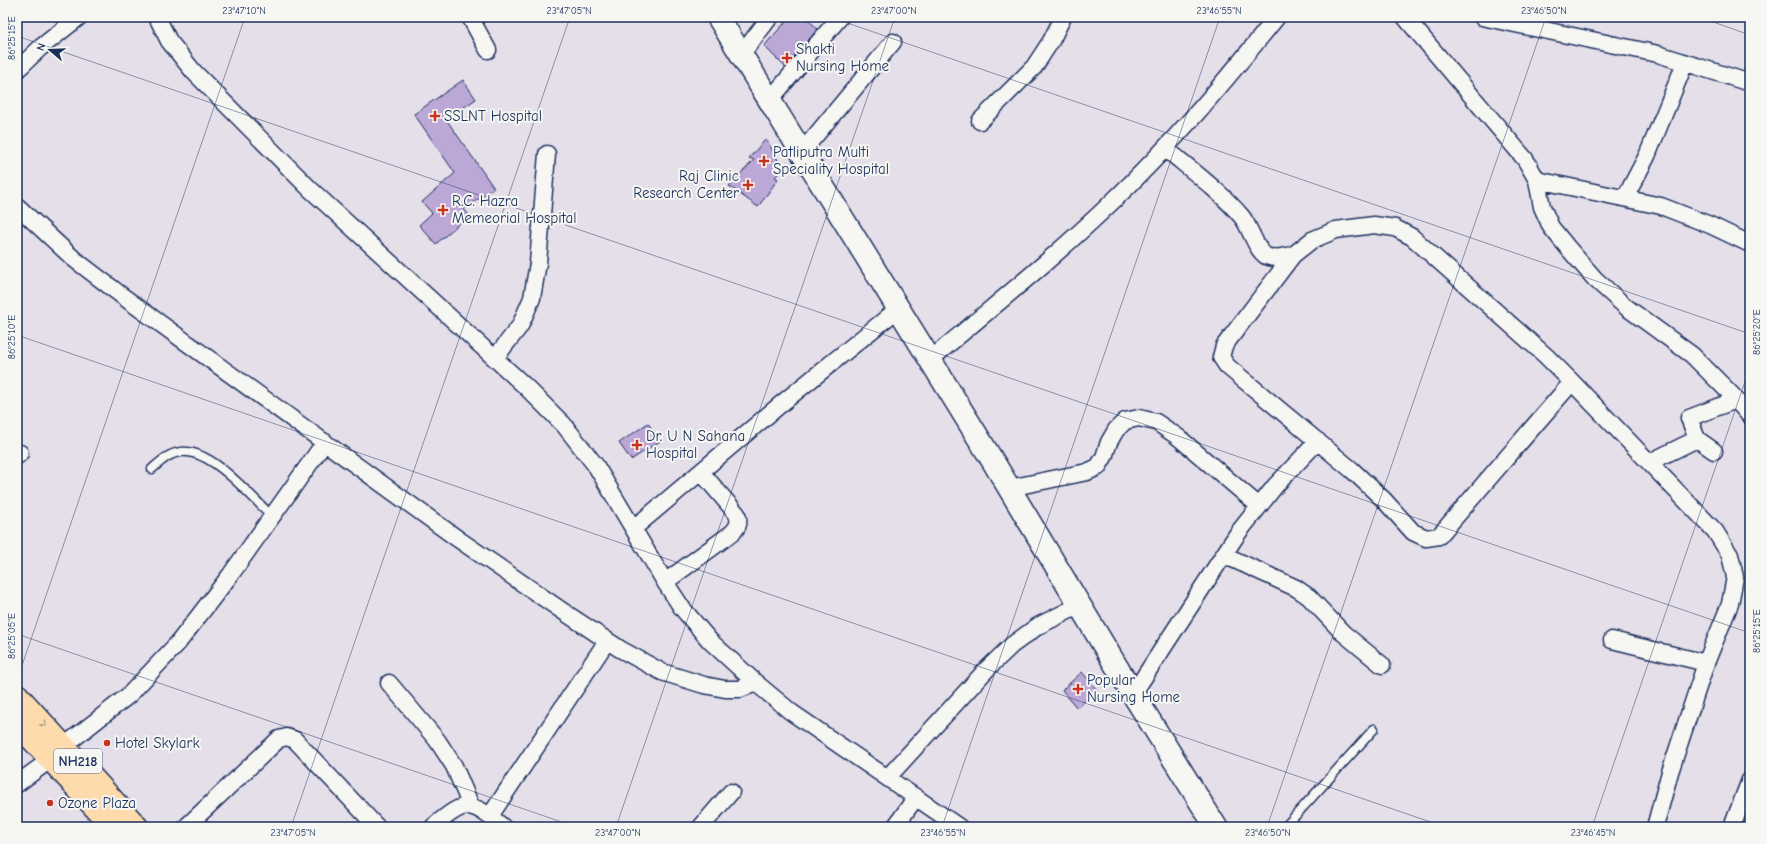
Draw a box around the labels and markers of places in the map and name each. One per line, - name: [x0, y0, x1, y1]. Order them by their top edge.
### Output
- place label: Shakti Nursing Home: [796, 40, 890, 75]
- marker: Shakti Nursing Home: [781, 52, 793, 64]
- place label: SSLNT Hospital: [444, 107, 542, 125]
- marker: SSLNT Hospital: [429, 110, 441, 122]
- place label: Patliputra Multi Speciality Hospital: [773, 143, 889, 178]
- marker: Patliputra Multi Speciality Hospital: [758, 155, 770, 167]
- place label: Raj Clinic Research Center: [633, 167, 739, 202]
- marker: Raj Clinic Research Center: [742, 179, 754, 191]
- place label: R.C. Hazra Memeorial Hospital: [452, 192, 577, 227]
- marker: R.C. Hazra Memeorial Hospital: [437, 204, 449, 216]
- place label: Dr. U N Sahana Hospital: [646, 427, 745, 462]
- marker: Dr. U N Sahana Hospital: [631, 439, 643, 451]
- place label: Popular Nursing Home: [1087, 671, 1181, 706]
- marker: Popular Nursing Home: [1072, 683, 1084, 695]
- place label: Hotel Skylark: [115, 734, 201, 752]
- marker: Hotel Skylark: [102, 738, 112, 748]
- place label: Ozone Plaza: [58, 794, 136, 812]
- marker: Ozone Plaza: [45, 798, 55, 808]

